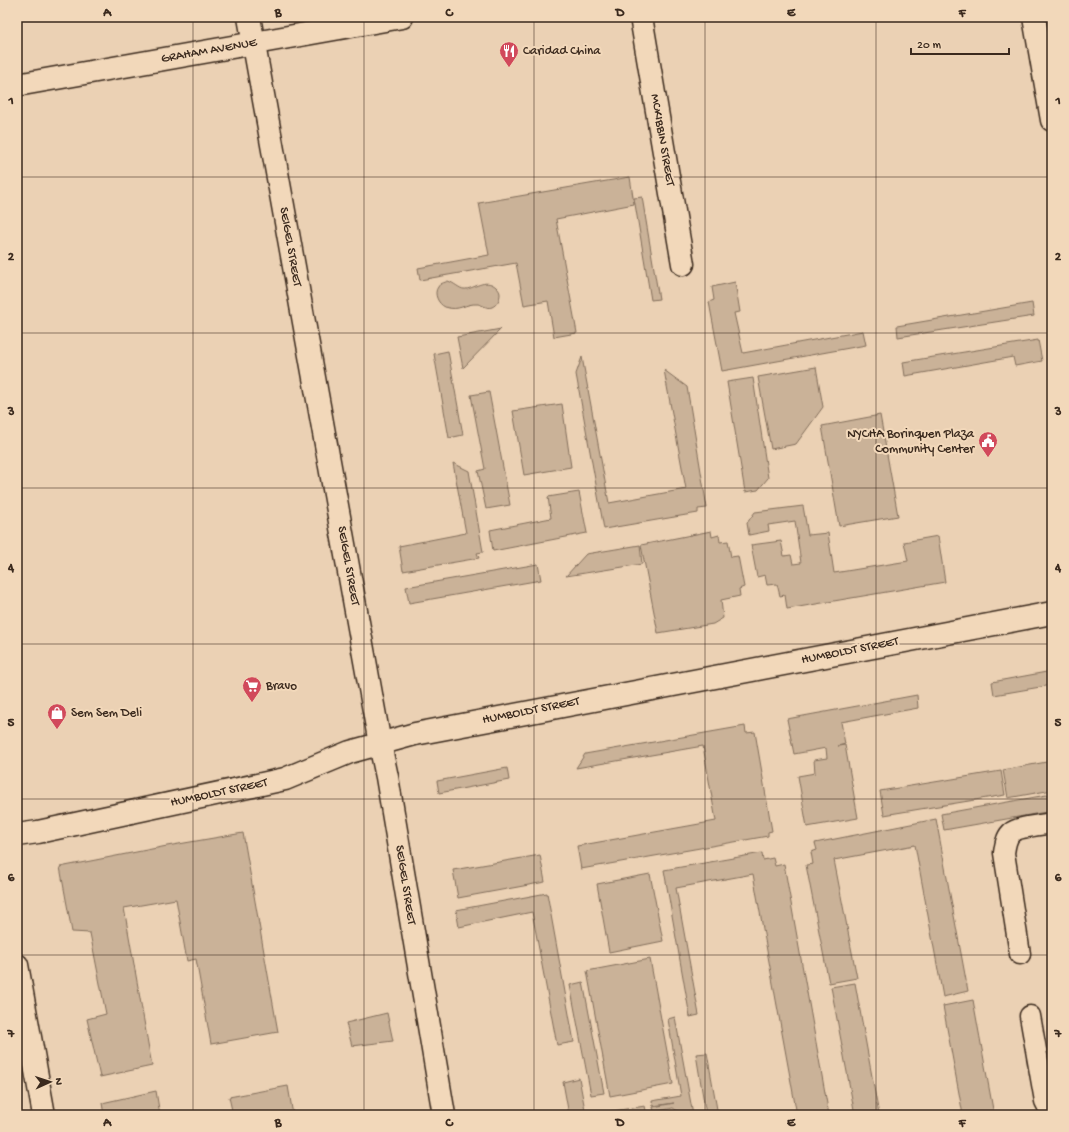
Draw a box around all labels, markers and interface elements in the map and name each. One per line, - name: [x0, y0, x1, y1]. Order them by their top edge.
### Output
- text: A: [102, 6, 112, 21]
- text: B: [274, 6, 283, 21]
- text: C: [444, 6, 454, 21]
- text: D: [615, 6, 625, 21]
- text: E: [787, 6, 796, 21]
- text: F: [958, 6, 967, 21]
- scale bar: [911, 30, 1009, 56]
- street label: GRAHAM AVENUE: [160, 35, 259, 67]
- text: 20 m: [917, 39, 942, 53]
- restaurant icon: Caridad China: [498, 40, 520, 68]
- place label: Caridad China: [523, 44, 601, 59]
- street label: MCKIBBIN STREET: [647, 93, 678, 188]
- text: 1: [7, 94, 14, 109]
- text: 1: [1054, 94, 1061, 109]
- street label: SEIGEL STREET: [276, 206, 305, 289]
- text: 2: [8, 250, 15, 265]
- text: 2: [1055, 250, 1062, 265]
- text: 3: [7, 405, 15, 420]
- text: 3: [1054, 405, 1062, 420]
- place label: NYCHA Borinquen Plaza Community Center: [847, 427, 975, 457]
- public building icon: NYCHA Borinquen Plaza Community Center: [977, 430, 999, 458]
- street label: SEIGEL STREET: [334, 525, 363, 608]
- text: 4: [7, 561, 15, 576]
- text: 4: [1054, 561, 1062, 576]
- street label: HUMBOLDT STREET: [800, 634, 901, 668]
- supermarket icon: Bravo: [241, 675, 263, 703]
- place label: Bravo: [265, 679, 297, 694]
- street label: HUMBOLDT STREET: [481, 694, 582, 728]
- shop icon: Sem Sem Deli: [46, 702, 68, 730]
- place label: Sem Sem Deli: [71, 706, 142, 721]
- text: 5: [8, 716, 15, 731]
- text: 5: [1055, 716, 1062, 731]
- street label: HUMBOLDT STREET: [169, 775, 270, 811]
- street label: SEIGEL STREET: [391, 844, 419, 927]
- text: 6: [8, 871, 15, 886]
- text: 6: [1055, 871, 1062, 886]
- text: 7: [7, 1027, 16, 1042]
- text: 7: [1054, 1027, 1063, 1042]
- north arrow: [30, 1062, 70, 1102]
- text: N: [52, 1078, 64, 1085]
- text: A: [102, 1116, 112, 1131]
- text: B: [274, 1116, 283, 1131]
- text: C: [444, 1116, 454, 1131]
- text: D: [615, 1116, 625, 1131]
- text: E: [787, 1116, 796, 1131]
- text: F: [958, 1116, 967, 1131]

